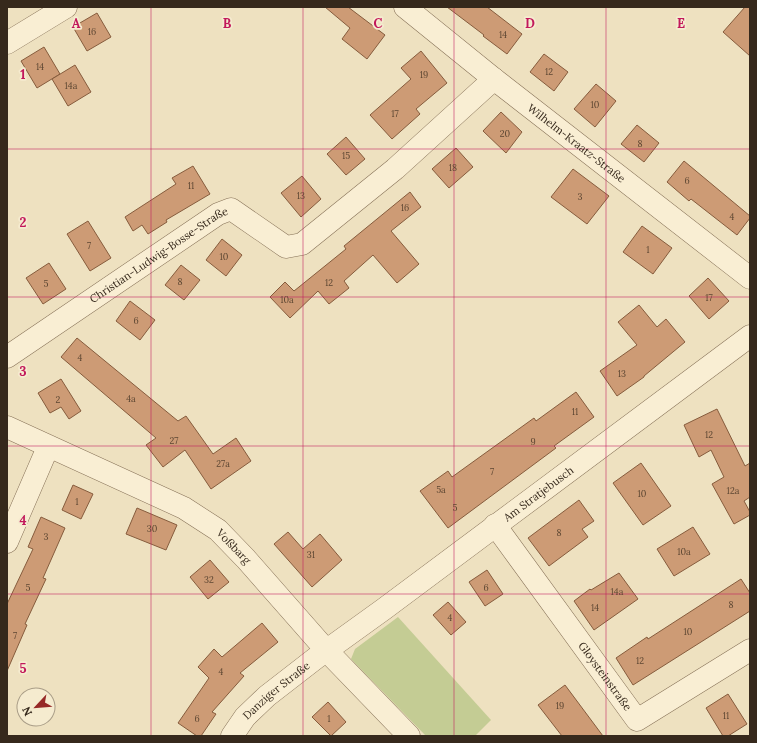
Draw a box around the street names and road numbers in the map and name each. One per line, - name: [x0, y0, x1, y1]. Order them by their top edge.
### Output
- street label: Wilhelm-Kraatz-Straße: [525, 101, 628, 186]
- street label: Christian-Ludwig-Bosse-Straße: [87, 204, 230, 306]
- street label: Am Stratjebusch: [500, 463, 577, 525]
- street label: Voßbarg: [213, 525, 255, 568]
- street label: Gloysteinstraße: [575, 639, 635, 713]
- street label: Danziger Straße: [240, 658, 313, 722]

